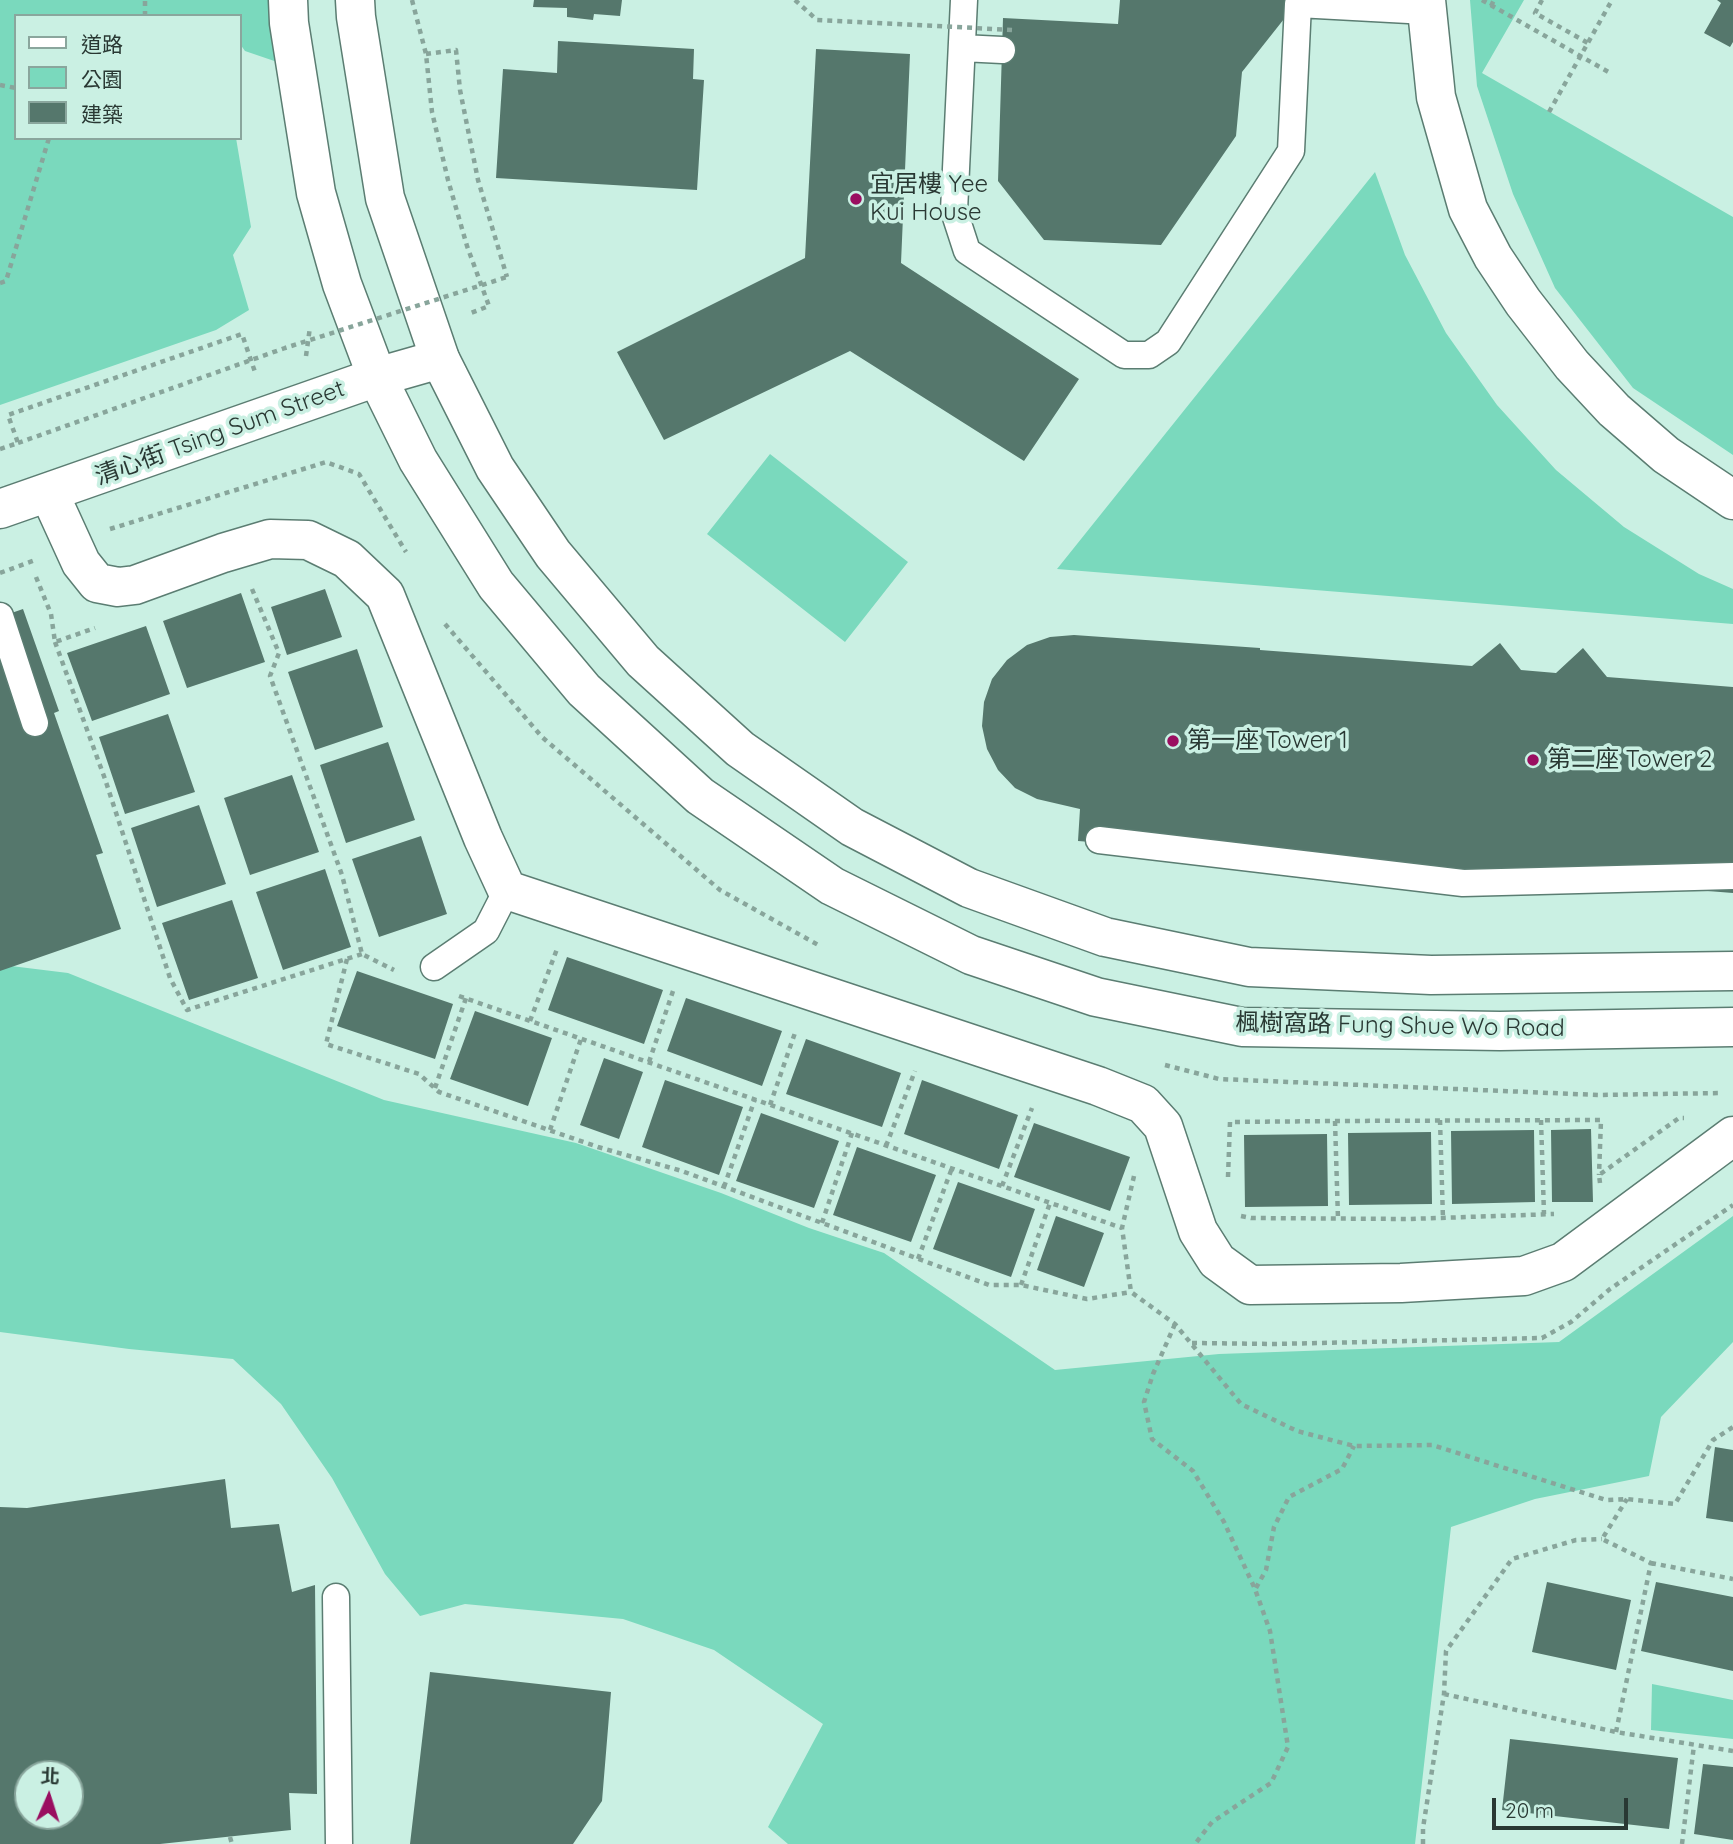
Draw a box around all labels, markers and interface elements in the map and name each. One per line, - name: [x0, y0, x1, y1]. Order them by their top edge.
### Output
- legend: [14, 14, 242, 140]
- text: 道路: [81, 31, 123, 57]
- text: 公園: [81, 66, 123, 92]
- text: 建築: [81, 101, 123, 127]
- place label: 宜居樓 Yee Kui House: [870, 171, 988, 227]
- marker: 宜居樓 Yee Kui House: [848, 191, 864, 207]
- street label: 清心街 Tsing Sum Street: [91, 374, 349, 492]
- place label: 第一座 Tower 1: [1187, 727, 1348, 755]
- marker: 第一座 Tower 1: [1165, 733, 1181, 749]
- place label: 第二座 Tower 2: [1547, 746, 1712, 774]
- marker: 第二座 Tower 2: [1525, 752, 1541, 768]
- street label: 楓樹窩路 Fung Shue Wo Road: [1235, 1009, 1565, 1043]
- north arrow: [14, 1760, 84, 1830]
- text: 北: [40, 1764, 60, 1789]
- scale bar: [1495, 1784, 1632, 1828]
- text: 20 m: [1505, 1797, 1554, 1823]

